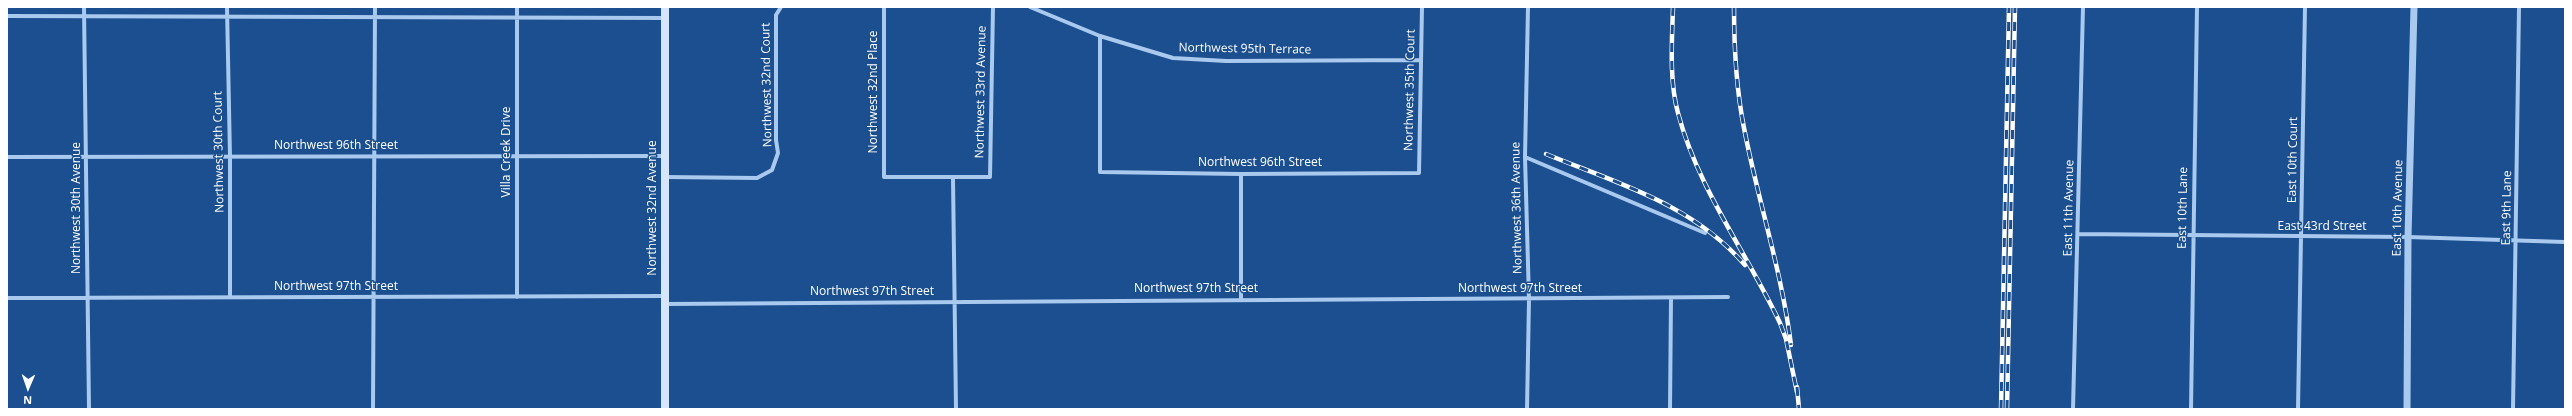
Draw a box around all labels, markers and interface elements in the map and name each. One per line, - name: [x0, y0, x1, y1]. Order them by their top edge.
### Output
- street label: Northwest 32nd Court: [759, 22, 775, 148]
- street label: Northwest 33rd Avenue: [973, 25, 989, 159]
- street label: Northwest 35th Court: [1402, 29, 1418, 151]
- street label: Northwest 32nd Place: [867, 31, 881, 153]
- street label: Northwest 95th Terrace: [1179, 41, 1311, 57]
- street label: Northwest 30th Court: [211, 91, 227, 213]
- street label: Villa Creek Drive: [500, 107, 514, 197]
- street label: East 10th Court: [2285, 117, 2301, 203]
- street label: Northwest 96th Street: [274, 139, 398, 153]
- street label: Northwest 32nd Avenue: [646, 140, 660, 276]
- street label: Northwest 30th Avenue: [70, 142, 84, 274]
- street label: Northwest 36th Avenue: [1509, 142, 1525, 274]
- street label: Northwest 96th Street: [1198, 156, 1322, 170]
- street label: East 11th Avenue: [2061, 160, 2077, 256]
- street label: East 10th Avenue: [2390, 160, 2406, 256]
- street label: East 10th Lane: [2175, 167, 2191, 249]
- street label: East 9th Lane: [2499, 170, 2515, 246]
- street label: East 43rd Street: [2277, 220, 2367, 234]
- street label: Northwest 97th Street: [274, 280, 398, 294]
- street label: Northwest 97th Street: [1134, 282, 1258, 296]
- street label: Northwest 97th Street: [1458, 282, 1582, 296]
- street label: Northwest 97th Street: [810, 285, 934, 299]
- north arrow: [8, 368, 48, 408]
- text: N: [23, 393, 32, 408]

